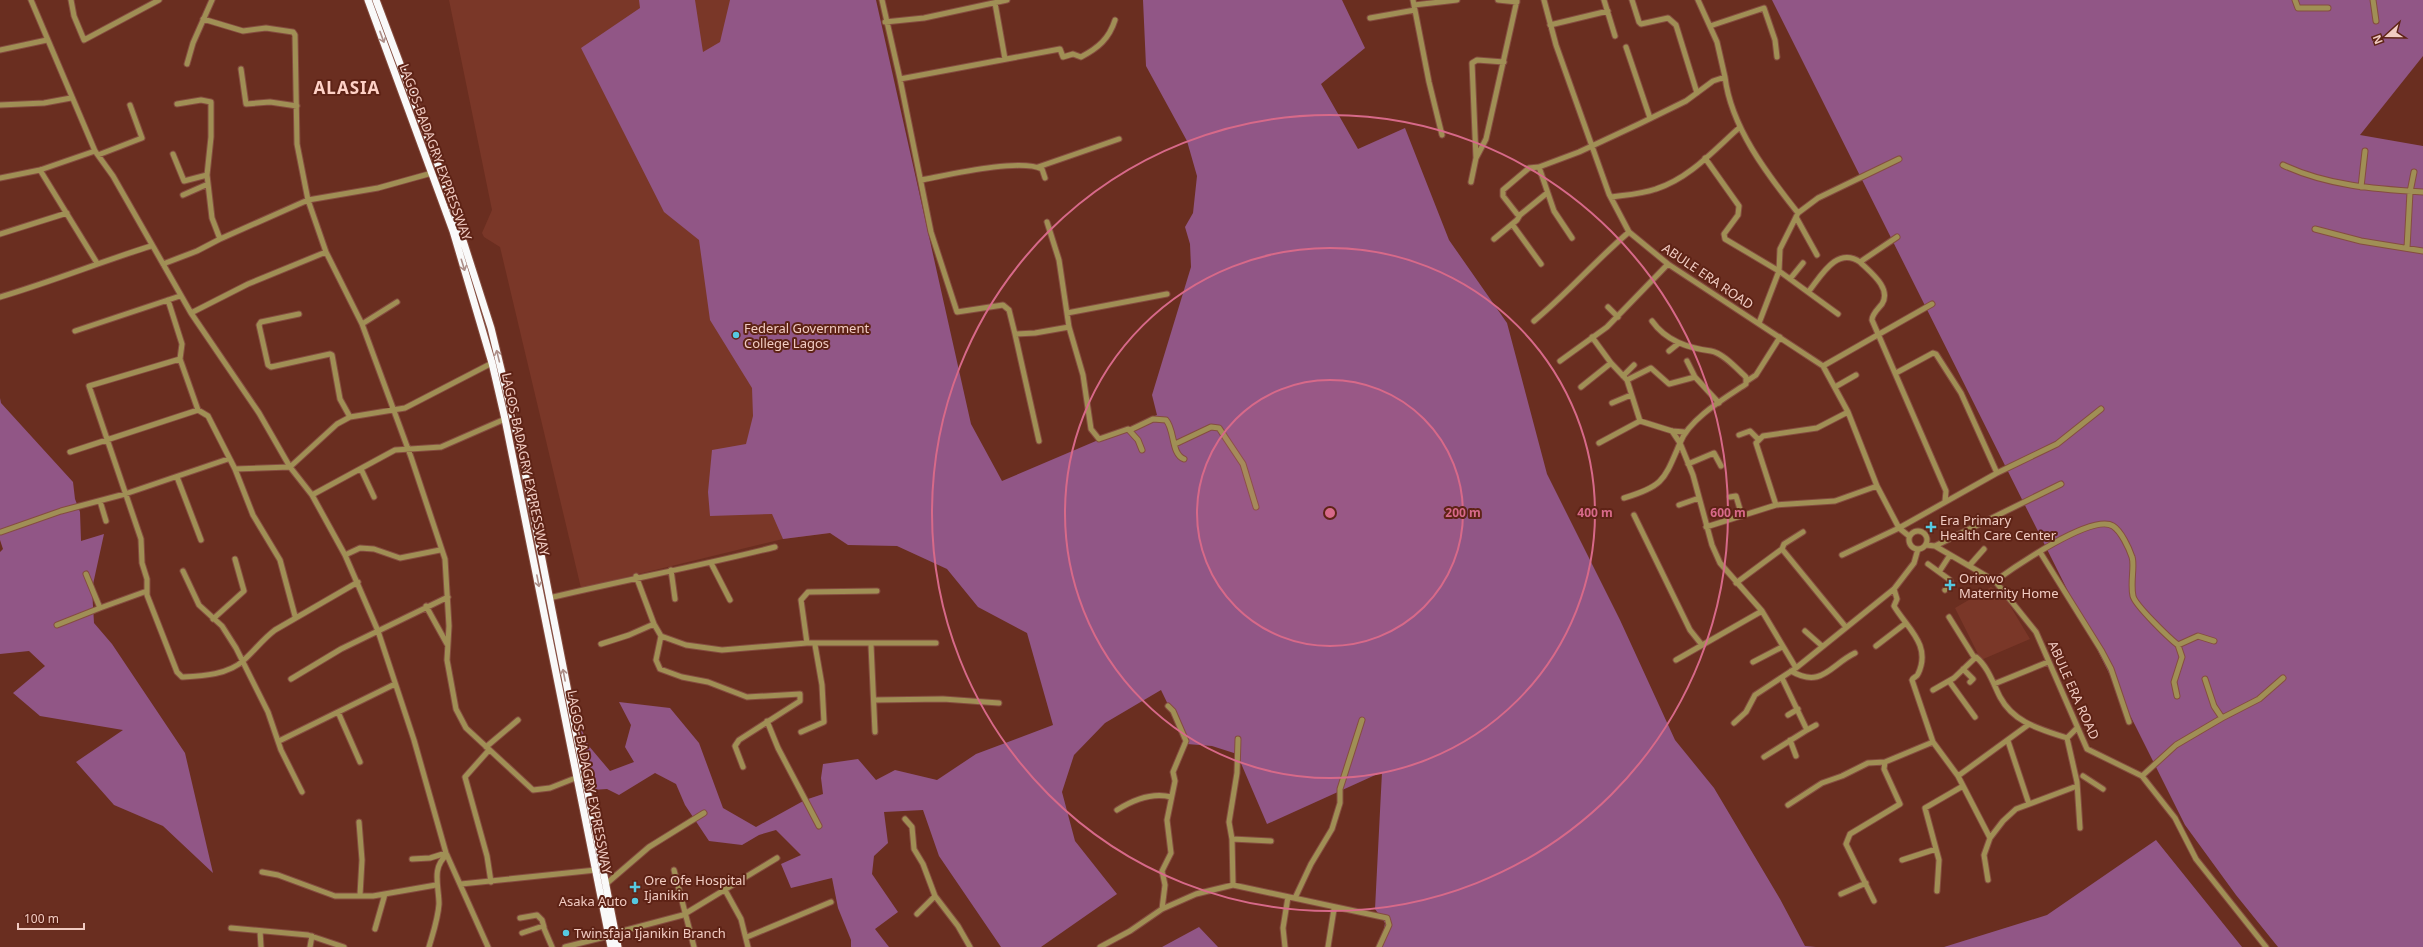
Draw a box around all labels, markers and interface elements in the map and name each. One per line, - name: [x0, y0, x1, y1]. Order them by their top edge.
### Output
- north arrow: [2367, 16, 2407, 56]
- one-way arrow: [378, 30, 386, 42]
- text: N: [2369, 33, 2386, 47]
- street label: LAGOS-BADAGRY EXPRESSWAY: [396, 61, 477, 243]
- district label: ALASIA: [314, 76, 380, 99]
- street label: ABULE ERA ROAD: [1659, 239, 1757, 313]
- one-way arrow: [460, 258, 467, 271]
- place label: Federal Government College Lagos: [744, 319, 869, 352]
- marker: Federal Government College Lagos: [731, 330, 741, 340]
- one-way arrow: [494, 350, 501, 363]
- street label: LAGOS-BADAGRY EXPRESSWAY: [498, 371, 554, 558]
- text: 200 m: [1445, 504, 1481, 521]
- text: 400 m: [1577, 504, 1613, 521]
- text: 600 m: [1710, 504, 1746, 521]
- centre of rings: [1323, 506, 1337, 520]
- place label: Era Primary Health Care Center: [1940, 511, 2057, 544]
- marker: Era Primary Health Care Center: [1925, 521, 1937, 533]
- place label: Oriowo Maternity Home: [1959, 569, 2059, 602]
- one-way arrow: [534, 575, 542, 588]
- marker: Oriowo Maternity Home: [1944, 579, 1956, 591]
- street label: ABULE ERA ROAD: [2044, 638, 2104, 742]
- one-way arrow: [560, 669, 568, 682]
- street label: LAGOS-BADAGRY EXPRESSWAY: [563, 689, 617, 876]
- place label: Ore Ofe Hospital Ijanikin: [644, 871, 746, 904]
- marker: Ore Ofe Hospital Ijanikin: [629, 881, 641, 893]
- place label: Asaka Auto: [559, 892, 627, 910]
- marker: Asaka Auto: [630, 896, 640, 906]
- scale bar: [18, 905, 84, 931]
- text: 100 m: [24, 910, 59, 927]
- place label: Twinsfaja Ijanikin Branch: [574, 924, 726, 942]
- marker: Twinsfaja Ijanikin Branch: [561, 928, 571, 938]

